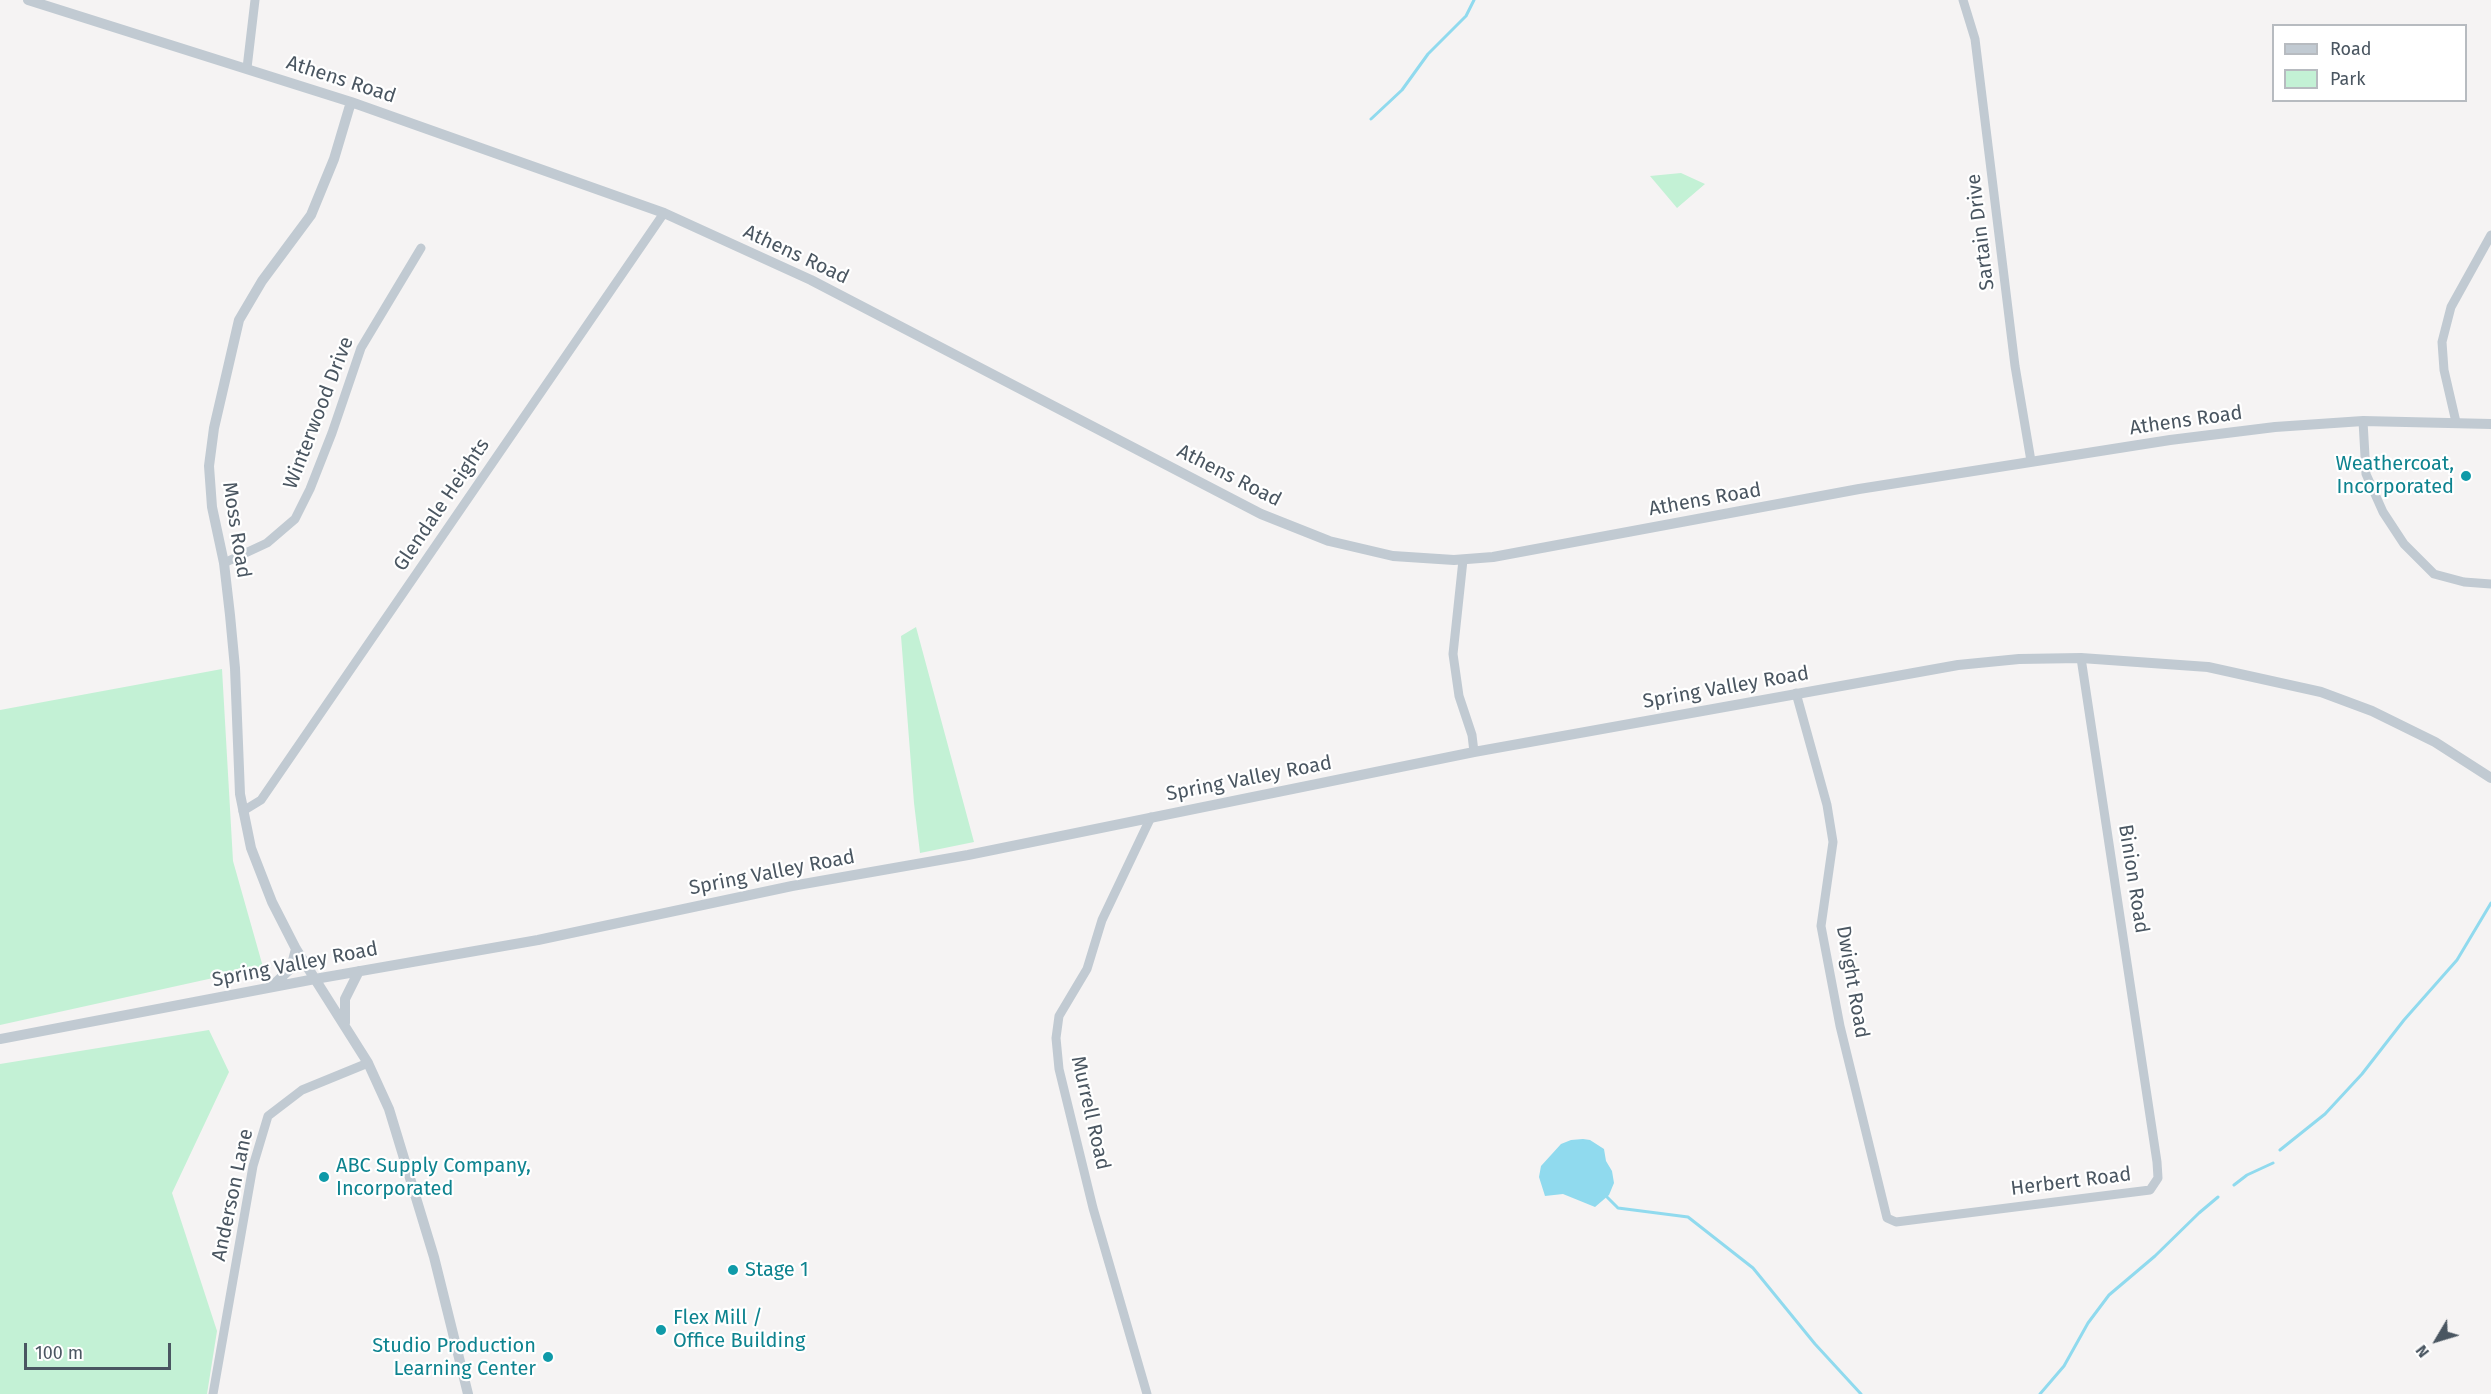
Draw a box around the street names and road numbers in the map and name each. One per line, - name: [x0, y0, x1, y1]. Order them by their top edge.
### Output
- street label: Athens Road: [283, 51, 399, 109]
- street label: Sartain Drive: [1962, 172, 2000, 292]
- street label: Athens Road: [739, 220, 853, 290]
- street label: Winterwood Drive: [279, 333, 359, 493]
- street label: Athens Road: [2128, 401, 2244, 441]
- street label: Glendale Heights: [389, 434, 495, 576]
- street label: Athens Road: [1173, 439, 1285, 513]
- street label: Athens Road: [1647, 478, 1763, 522]
- street label: Moss Road: [217, 480, 255, 580]
- street label: Spring Valley Road: [1641, 662, 1811, 714]
- street label: Spring Valley Road: [1164, 751, 1334, 807]
- street label: Binion Road: [2113, 823, 2153, 935]
- street label: Spring Valley Road: [687, 845, 857, 901]
- street label: Dwight Road: [1830, 924, 1874, 1040]
- street label: Spring Valley Road: [210, 937, 380, 993]
- street label: Murrell Road: [1065, 1054, 1115, 1172]
- street label: Anderson Lane: [207, 1127, 259, 1263]
- street label: Herbert Road: [2009, 1163, 2133, 1201]

